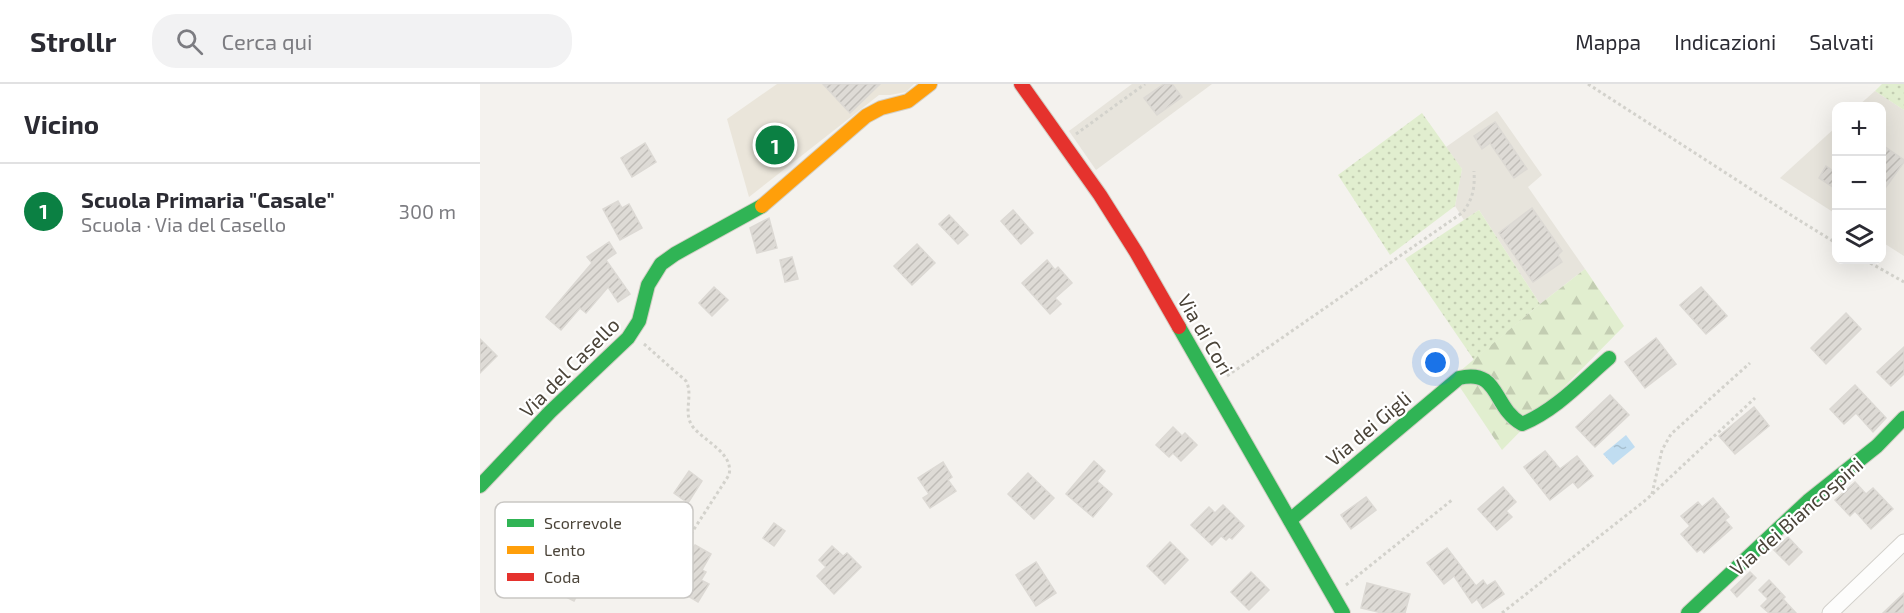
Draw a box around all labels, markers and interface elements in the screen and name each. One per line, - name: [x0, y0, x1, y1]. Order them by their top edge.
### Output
- search box: [152, 14, 572, 68]
- text: Strollr: [30, 24, 116, 58]
- icon: search: [173, 25, 206, 58]
- text: Cerca qui: [221, 28, 313, 54]
- text: Mappa: [1575, 29, 1641, 54]
- text: Indicazioni: [1674, 29, 1776, 54]
- text: Salvati: [1809, 29, 1874, 54]
- map controls: [1832, 102, 1886, 264]
- button: +: [1832, 102, 1886, 156]
- text: Vicino: [24, 108, 99, 139]
- pin: 1: [756, 122, 794, 168]
- button: −: [1832, 156, 1886, 210]
- text: Scuola Primaria "Casale": [81, 186, 335, 212]
- text: 1: [39, 199, 48, 223]
- text: 300 m: [399, 199, 456, 223]
- button: layers: [1832, 210, 1886, 264]
- text: Scuola · Via del Casello: [81, 212, 286, 236]
- street label: Via di Cori: [1173, 289, 1239, 379]
- street label: Via del Casello: [514, 312, 624, 422]
- your location: [1421, 348, 1450, 377]
- street label: Via dei Gigli: [1321, 385, 1415, 471]
- street label: Via dei Biancospini: [1725, 452, 1867, 580]
- legend: [495, 502, 693, 598]
- text: Scorrevole: [544, 513, 622, 532]
- text: Lento: [544, 540, 585, 559]
- text: Coda: [544, 567, 580, 586]

